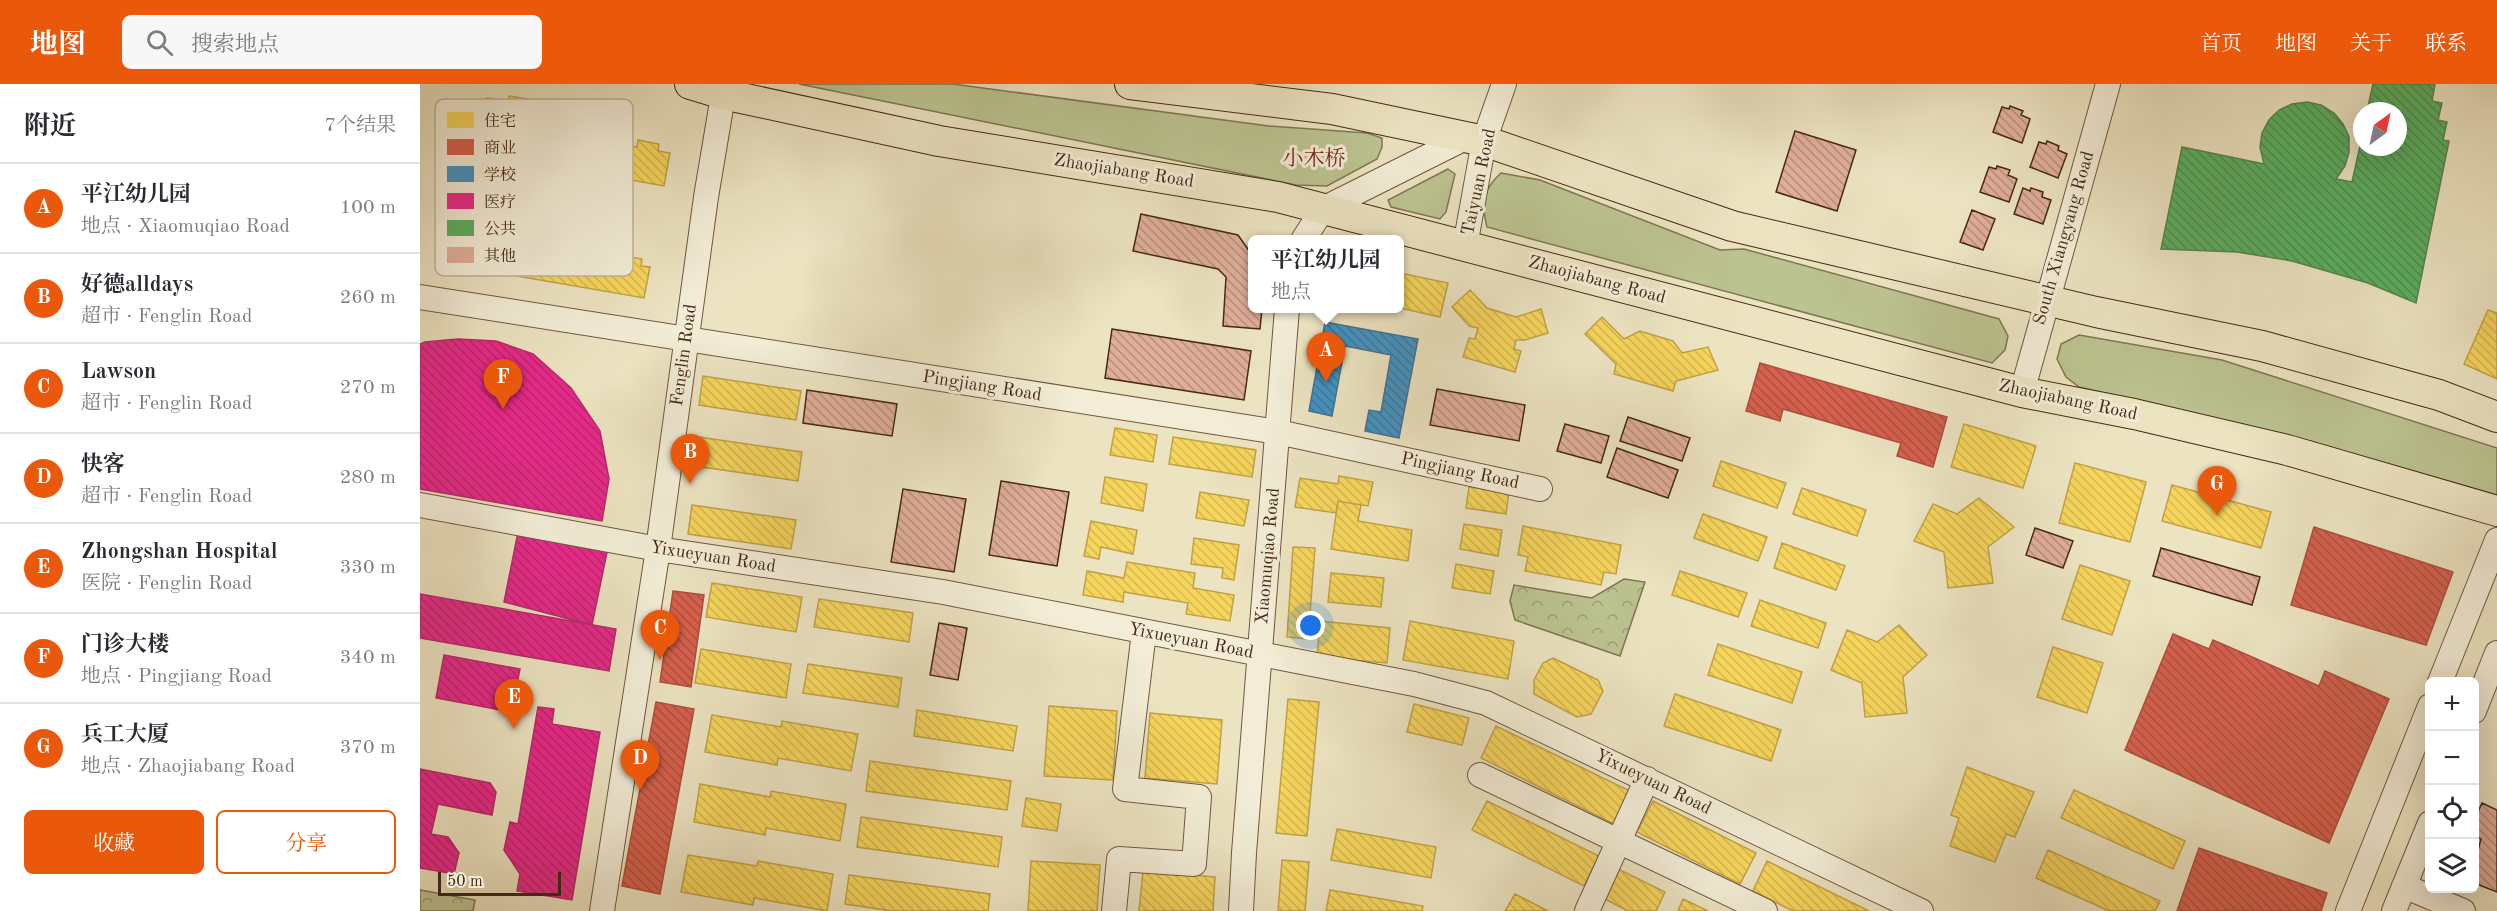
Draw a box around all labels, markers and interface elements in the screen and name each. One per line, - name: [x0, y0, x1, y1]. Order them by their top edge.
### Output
- search box: [122, 15, 542, 69]
- icon: search: [143, 26, 176, 59]
- text: 地图: [30, 32, 86, 60]
- text: 搜索地点: [191, 34, 279, 56]
- text: 首页: [2200, 34, 2242, 55]
- text: 地图: [2275, 34, 2317, 55]
- text: 关于: [2350, 34, 2392, 55]
- text: 联系: [2425, 34, 2467, 55]
- legend: [435, 99, 633, 276]
- north arrow: [2353, 102, 2407, 156]
- text: 住宅: [484, 112, 516, 130]
- text: 附近: [24, 114, 76, 140]
- text: 7个结果: [324, 116, 396, 136]
- street label: Taiyuan Road: [1459, 127, 1499, 237]
- text: 商业: [484, 139, 516, 157]
- district label: 小木桥: [1283, 147, 1346, 170]
- street label: South Xiangyang Road: [2031, 149, 2097, 327]
- street label: Zhaojiabang Road: [1053, 151, 1195, 191]
- text: 学校: [484, 166, 516, 184]
- text: 平江幼儿园: [81, 184, 191, 206]
- text: 医疗: [484, 193, 516, 211]
- text: A: [36, 198, 51, 218]
- text: 100 m: [340, 198, 396, 218]
- text: 地点 · Xiaomuqiao Road: [81, 217, 290, 237]
- text: 公共: [484, 220, 516, 238]
- popup: [1248, 235, 1404, 313]
- text: 其他: [484, 247, 516, 265]
- text: 平江幼儿园: [1271, 250, 1381, 272]
- street label: Zhaojiabang Road: [1526, 253, 1668, 307]
- text: 好德alldays: [81, 274, 193, 296]
- text: 地点: [1271, 283, 1311, 303]
- text: B: [36, 288, 51, 308]
- text: 260 m: [340, 288, 396, 308]
- street label: Fenglin Road: [668, 303, 700, 407]
- text: 超市 · Fenglin Road: [81, 307, 252, 327]
- pin: A: [1306, 332, 1346, 382]
- pin: F: [484, 360, 523, 409]
- text: Lawson: [81, 361, 156, 383]
- street label: Pingjiang Road: [921, 368, 1043, 404]
- street label: Zhaojiabang Road: [1997, 376, 2139, 424]
- text: C: [37, 378, 50, 398]
- text: 270 m: [340, 378, 396, 398]
- text: 超市 · Fenglin Road: [81, 394, 252, 414]
- pin: B: [670, 434, 710, 484]
- street label: Pingjiang Road: [1399, 450, 1521, 492]
- text: 快客: [81, 454, 125, 476]
- pin: G: [2198, 466, 2236, 516]
- text: D: [36, 468, 51, 488]
- text: 280 m: [340, 468, 396, 488]
- text: 超市 · Fenglin Road: [81, 487, 252, 507]
- street label: Xiaomuqiao Road: [1253, 487, 1283, 625]
- street label: Yixueyuan Road: [649, 538, 777, 576]
- text: Zhongshan Hospital: [81, 541, 278, 563]
- text: E: [37, 558, 50, 578]
- text: 330 m: [340, 558, 396, 578]
- text: 医院 · Fenglin Road: [81, 574, 252, 594]
- pin: C: [640, 610, 680, 660]
- your location: [1296, 611, 1325, 640]
- street label: Yixueyuan Road: [1127, 620, 1255, 662]
- text: 门诊大楼: [81, 634, 169, 656]
- text: F: [37, 648, 50, 668]
- text: 340 m: [340, 648, 396, 668]
- text: 地点 · Pingjiang Road: [81, 667, 272, 687]
- map controls: [2425, 677, 2479, 893]
- button: +: [2425, 677, 2479, 731]
- pin: E: [494, 680, 533, 729]
- text: 兵工大厦: [81, 724, 169, 746]
- button: −: [2425, 731, 2479, 785]
- text: G: [36, 738, 51, 758]
- text: 370 m: [340, 738, 396, 758]
- pin: D: [620, 740, 660, 790]
- street label: Yixueyuan Road: [1592, 746, 1714, 818]
- text: 地点 · Zhaojiabang Road: [81, 757, 295, 777]
- button: locate: [2425, 785, 2479, 839]
- button: 收藏: [24, 810, 204, 874]
- button: 分享: [216, 810, 396, 874]
- button: layers: [2425, 839, 2479, 893]
- scale bar: [438, 869, 561, 896]
- text: 50 m: [447, 874, 483, 890]

